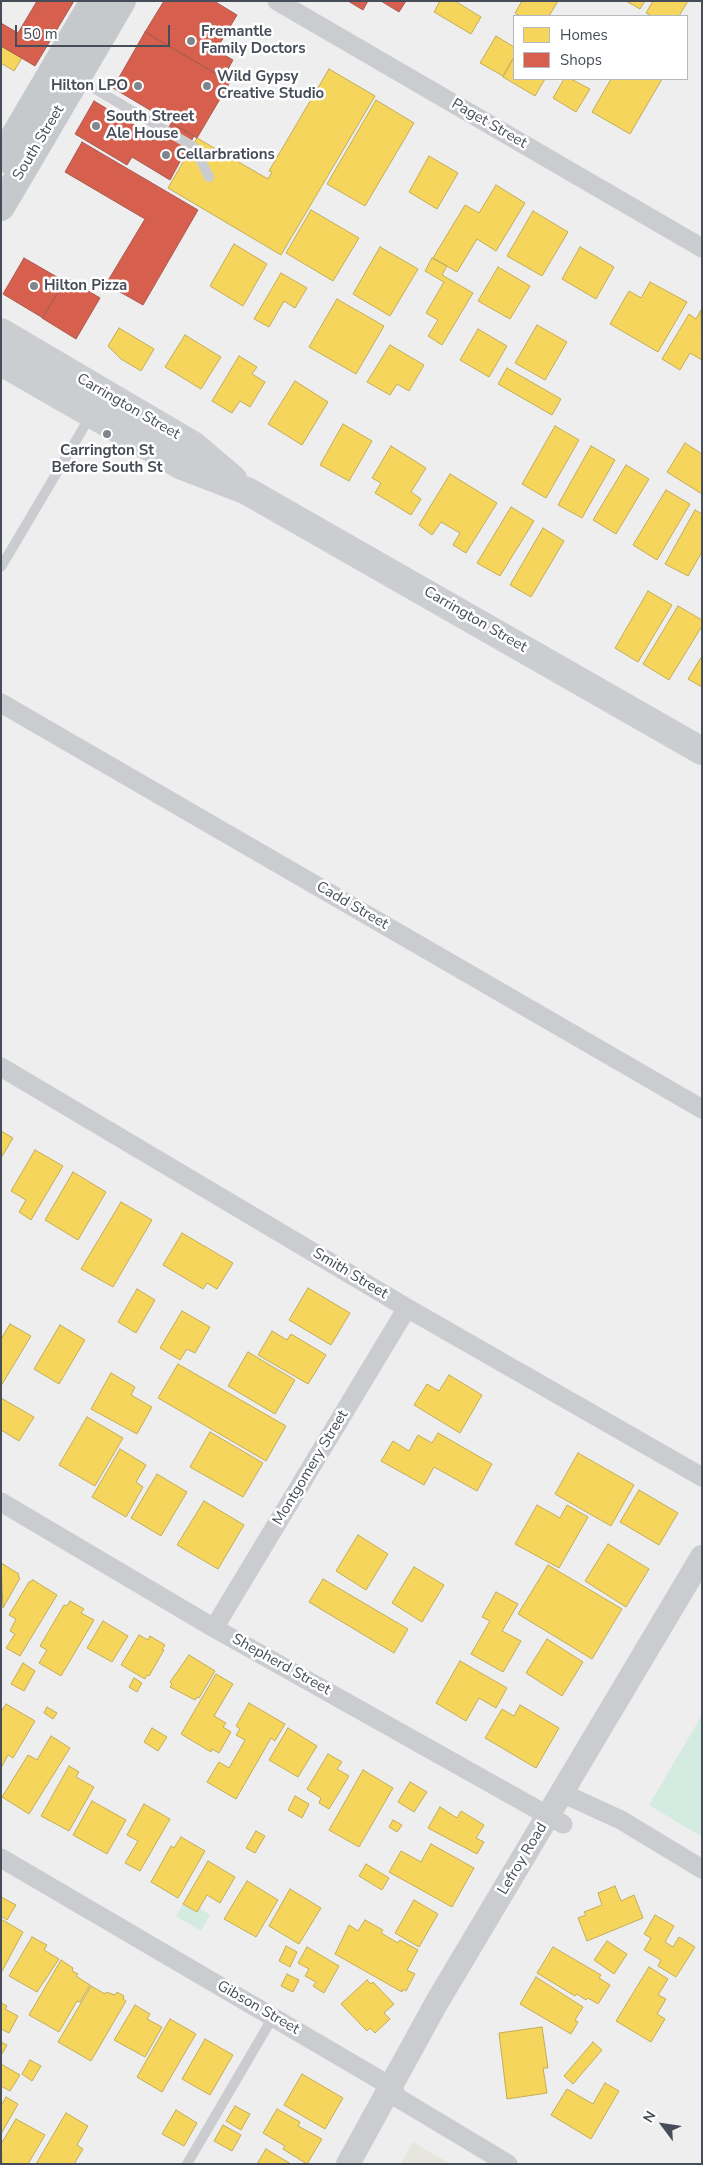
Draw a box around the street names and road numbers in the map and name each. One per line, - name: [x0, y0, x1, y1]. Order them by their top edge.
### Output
- street label: Paget Street: [448, 95, 530, 153]
- street label: South Street: [10, 102, 68, 184]
- street label: Carrington Street: [73, 370, 183, 444]
- street label: Carrington Street: [420, 583, 530, 657]
- street label: Cadd Street: [313, 878, 391, 934]
- street label: Smith Street: [309, 1245, 391, 1303]
- street label: Montgomery Street: [270, 1407, 352, 1529]
- street label: Shepherd Street: [229, 1631, 333, 1699]
- street label: Lefroy Road: [494, 1820, 552, 1898]
- street label: Gibson Street: [214, 1977, 302, 2039]

